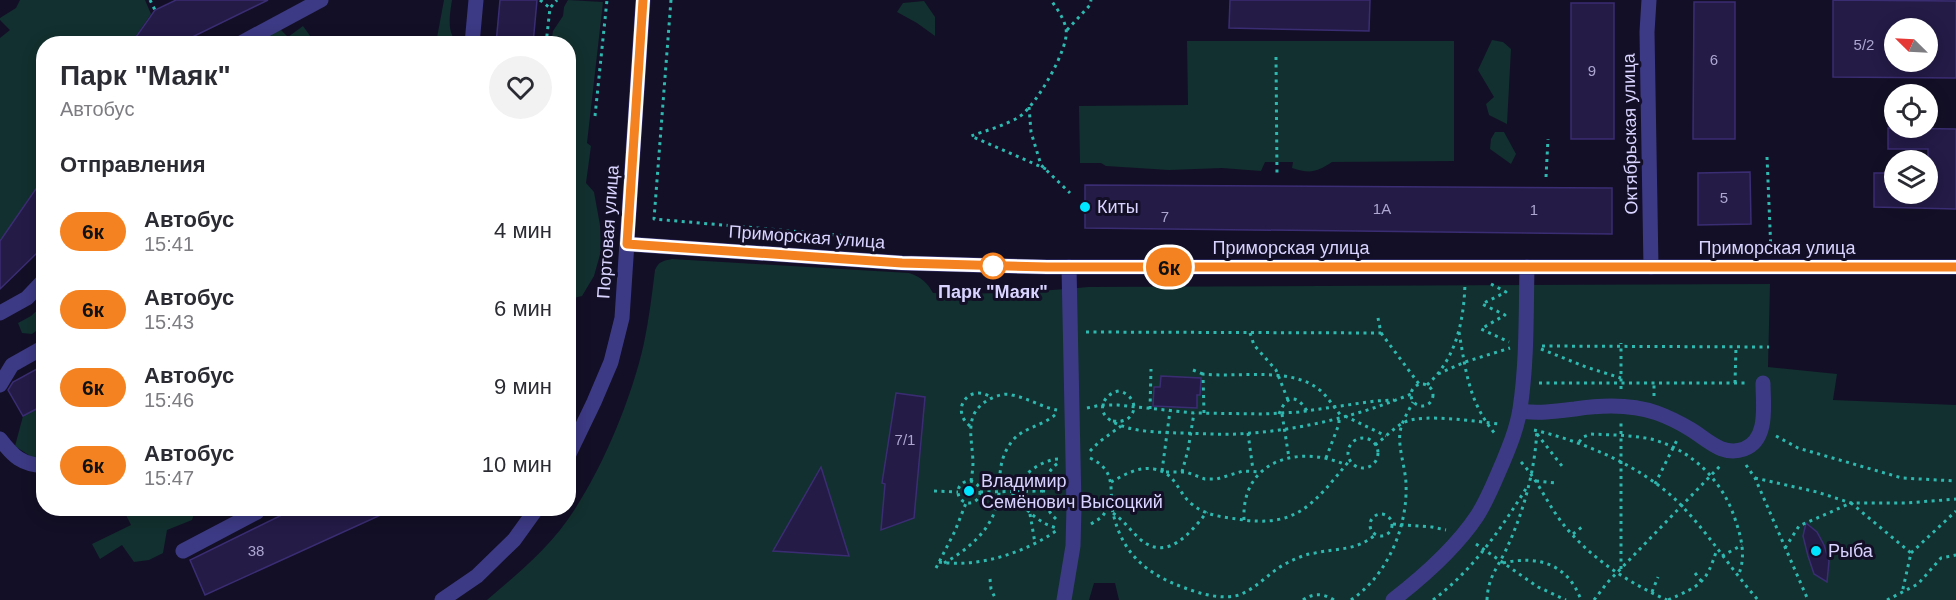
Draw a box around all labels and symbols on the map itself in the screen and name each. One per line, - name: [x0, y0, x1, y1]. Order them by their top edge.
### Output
- north arrow: [1884, 18, 1938, 72]
- house number: 5/2: [1854, 36, 1874, 53]
- house number: 6: [1710, 51, 1718, 68]
- street label: Октябрьская улица: [1619, 52, 1641, 215]
- house number: 9: [1588, 62, 1596, 79]
- street label: Портовая улица: [593, 163, 623, 300]
- house number: 5: [1720, 189, 1728, 206]
- place label: Киты: [1097, 197, 1139, 217]
- marker: Киты: [1078, 200, 1092, 214]
- house number: 1А: [1373, 200, 1391, 217]
- house number: 1: [1530, 201, 1538, 218]
- house number: 7: [1161, 208, 1169, 225]
- street label: Приморская улица: [728, 222, 887, 253]
- street label: Приморская улица: [1213, 238, 1370, 258]
- street label: Приморская улица: [1699, 238, 1856, 258]
- line badge: 6к: [1142, 248, 1196, 286]
- marker: Парк "Маяк": [980, 253, 1006, 279]
- place label: Парк "Маяк": [938, 282, 1048, 302]
- house number: 7/1: [895, 431, 915, 448]
- place label: Владимир Семёнович Высоцкий: [981, 471, 1163, 512]
- marker: Владимир Семёнович Высоцкий: [962, 484, 976, 498]
- place label: Рыба: [1828, 541, 1874, 561]
- house number: 38: [248, 542, 264, 559]
- marker: Рыба: [1809, 544, 1823, 558]

